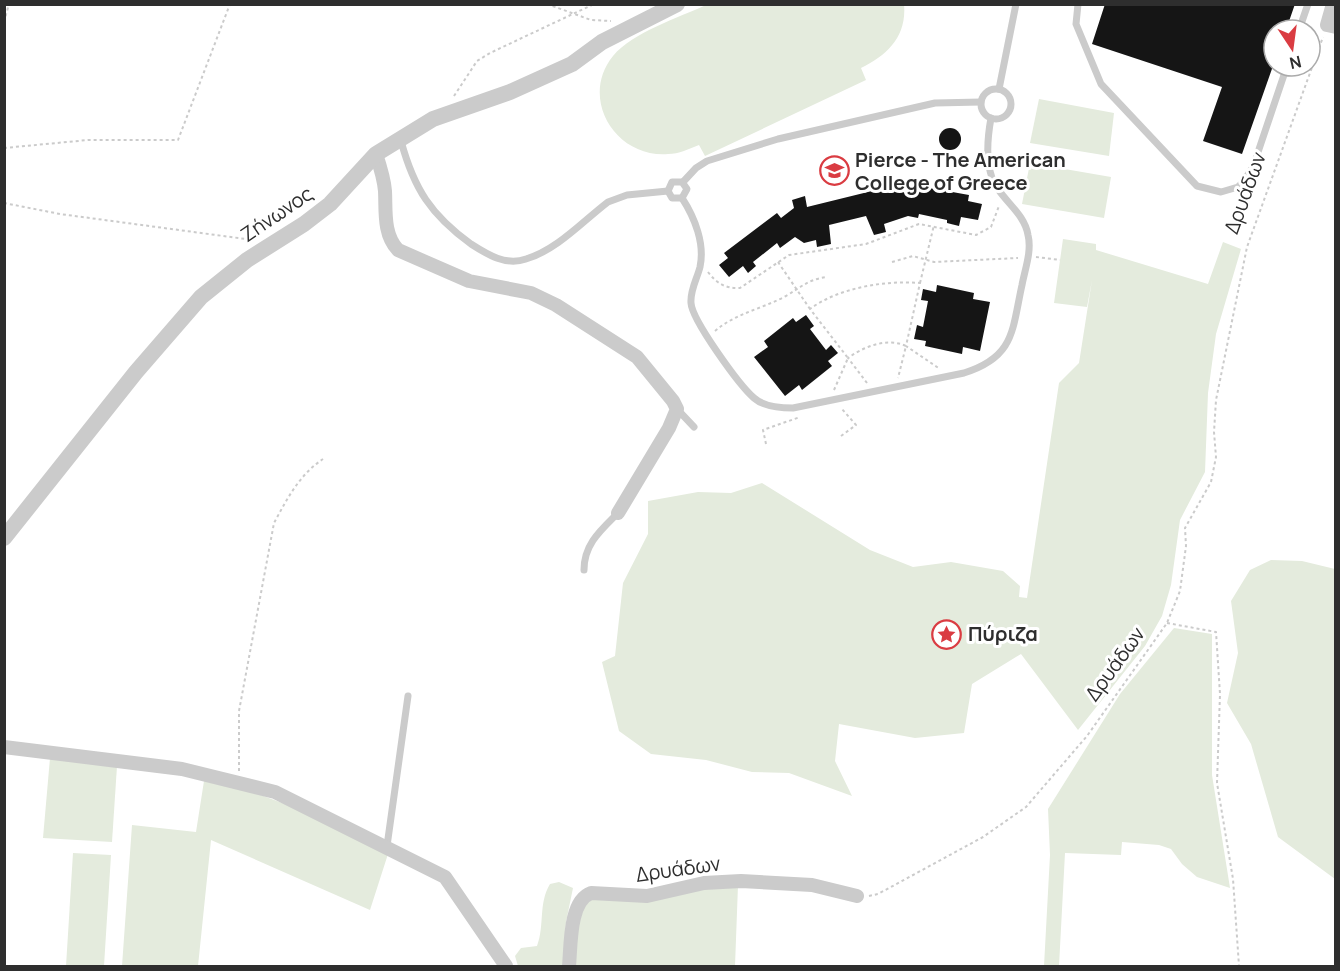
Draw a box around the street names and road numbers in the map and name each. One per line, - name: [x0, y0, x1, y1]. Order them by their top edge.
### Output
- street label: Δρυάδων: [1217, 148, 1272, 238]
- street label: Ζήνωνος: [235, 180, 318, 248]
- street label: Δρυάδων: [1079, 621, 1151, 706]
- street label: Δρυάδων: [634, 849, 722, 888]

